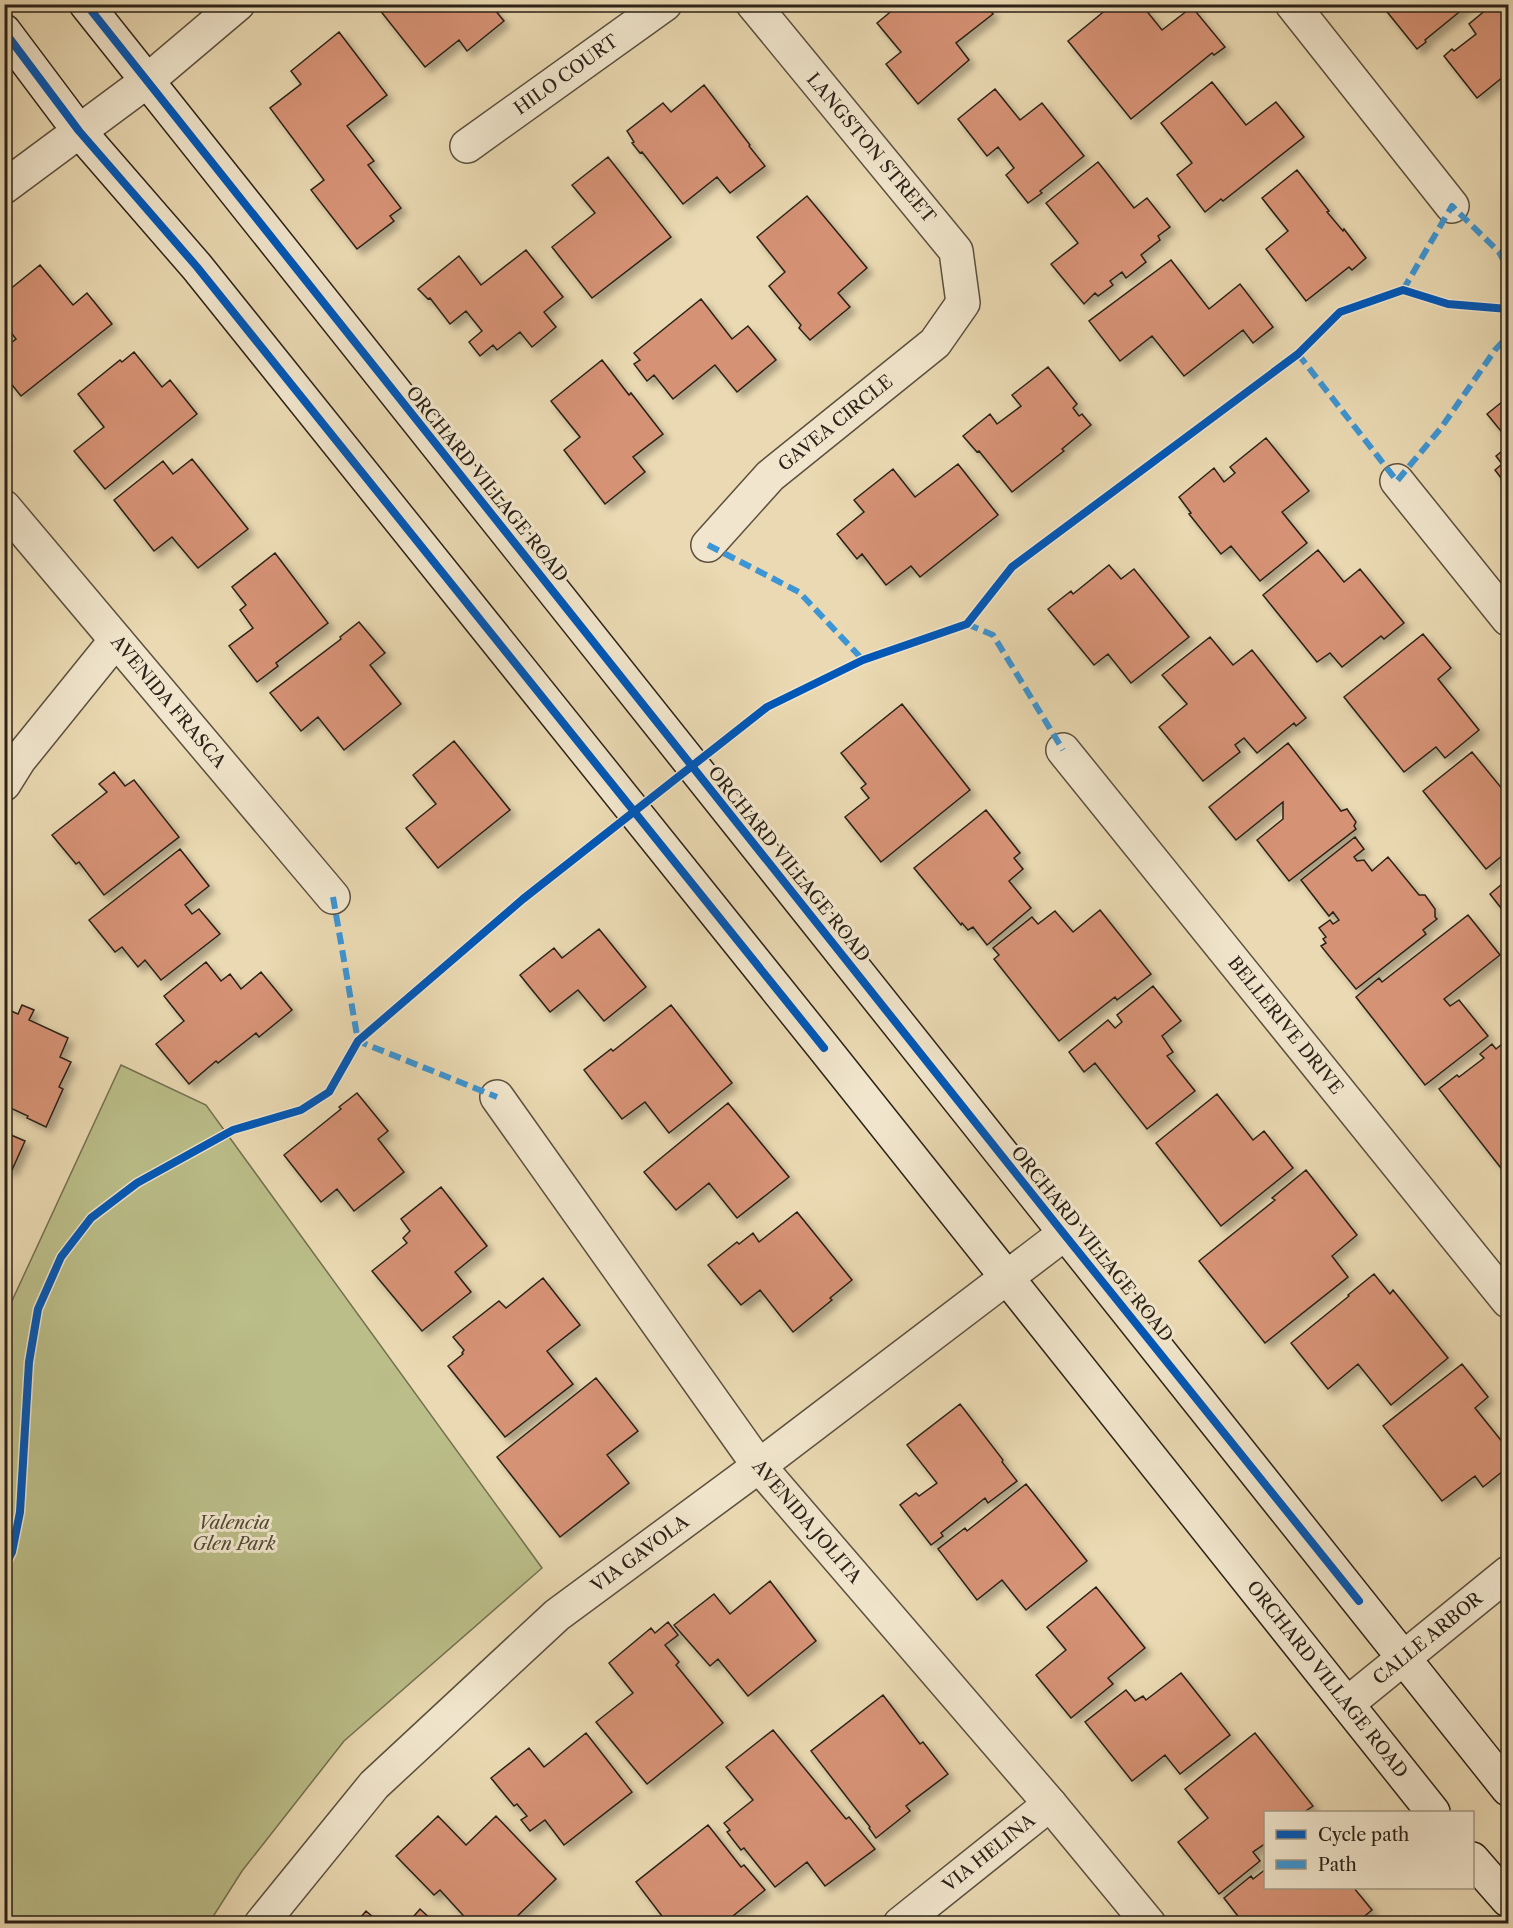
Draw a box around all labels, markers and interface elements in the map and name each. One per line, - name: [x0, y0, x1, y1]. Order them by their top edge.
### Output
- street label: HILO COURT: [510, 30, 623, 120]
- street label: LANGSTON STREET: [802, 69, 940, 228]
- street label: GAVEA CIRCLE: [774, 370, 897, 476]
- street label: ORCHARD VILLAGE ROAD: [401, 382, 573, 586]
- street label: AVENIDA FRASCA: [106, 630, 231, 773]
- street label: ORCHARD VILLAGE ROAD: [703, 762, 875, 966]
- street label: BELLERIVE DRIVE: [1223, 952, 1348, 1099]
- street label: ORCHARD VILLAGE ROAD: [1006, 1142, 1178, 1346]
- street label: AVENIDA JOLITA: [747, 1455, 866, 1588]
- street label: VIA GAVOLA: [586, 1510, 694, 1598]
- park label: Valencia Glen Park: [193, 1512, 276, 1555]
- street label: ORCHARD VILLAGE ROAD: [1242, 1577, 1412, 1782]
- street label: CALLE ARBOR: [1369, 1587, 1487, 1689]
- street label: VIA HELINA: [938, 1809, 1040, 1897]
- legend: [1264, 1811, 1474, 1889]
- text: Cycle path: [1318, 1824, 1409, 1846]
- text: Path: [1318, 1854, 1357, 1876]

